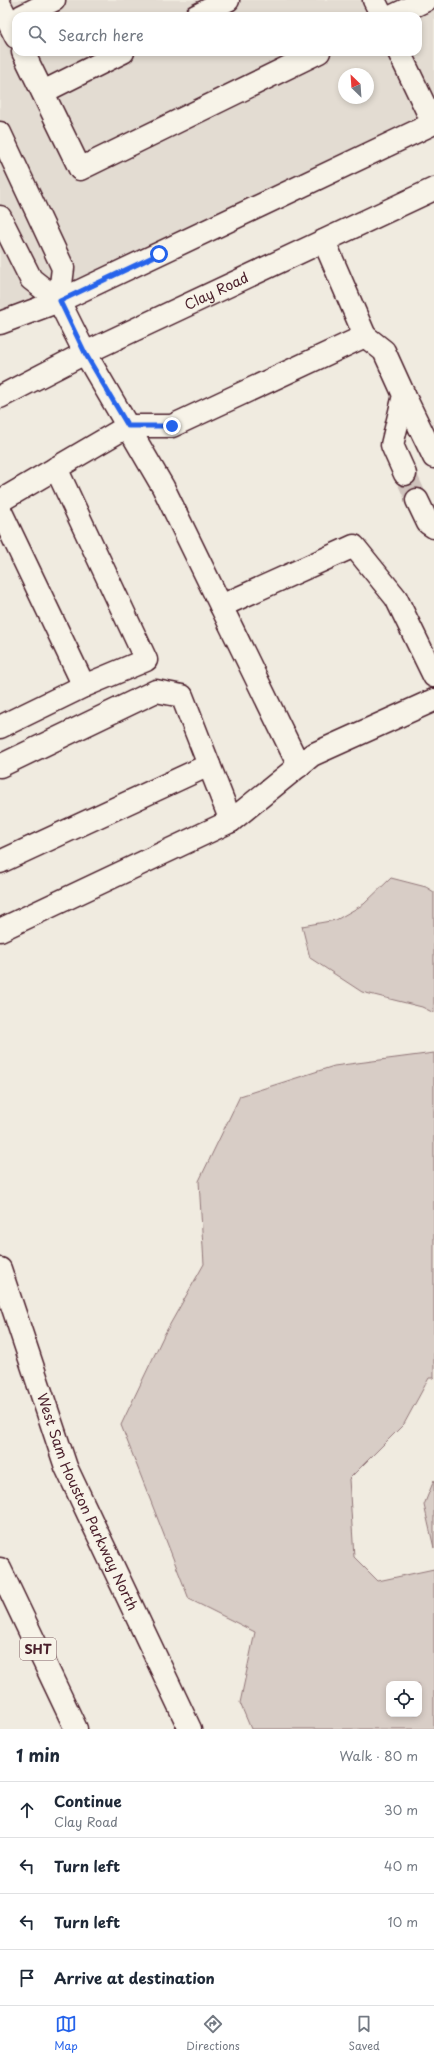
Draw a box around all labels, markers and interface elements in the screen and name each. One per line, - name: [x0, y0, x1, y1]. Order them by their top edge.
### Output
- search box: [12, 12, 422, 56]
- icon: search: [26, 23, 48, 45]
- text: Search here: [58, 23, 144, 46]
- north arrow: [338, 68, 374, 104]
- route start: [150, 245, 168, 263]
- street label: Clay Road: [181, 267, 252, 315]
- route end: [163, 417, 181, 435]
- street label: West Sam Houston Parkway North: [32, 1390, 143, 1614]
- road number: SHT: [20, 1638, 56, 1660]
- map controls: [386, 1681, 422, 1717]
- button: locate: [386, 1681, 422, 1717]
- text: 1 min: [16, 1742, 60, 1768]
- text: Walk · 80 m: [340, 1746, 418, 1765]
- text: Continue: [54, 1789, 122, 1812]
- icon: ahead: [16, 1799, 38, 1821]
- text: 30 m: [384, 1800, 418, 1819]
- text: Clay Road: [54, 1812, 118, 1831]
- text: Turn left: [54, 1854, 120, 1877]
- icon: left: [16, 1855, 38, 1877]
- text: 40 m: [384, 1856, 418, 1875]
- text: Turn left: [54, 1910, 120, 1933]
- icon: left: [16, 1911, 38, 1933]
- text: 10 m: [388, 1912, 418, 1931]
- text: Arrive at destination: [54, 1966, 215, 1989]
- icon: arrive: [16, 1967, 38, 1989]
- tab: Map: [54, 2013, 78, 2054]
- tab: Directions: [186, 2013, 240, 2054]
- tab: Saved: [348, 2013, 380, 2054]

